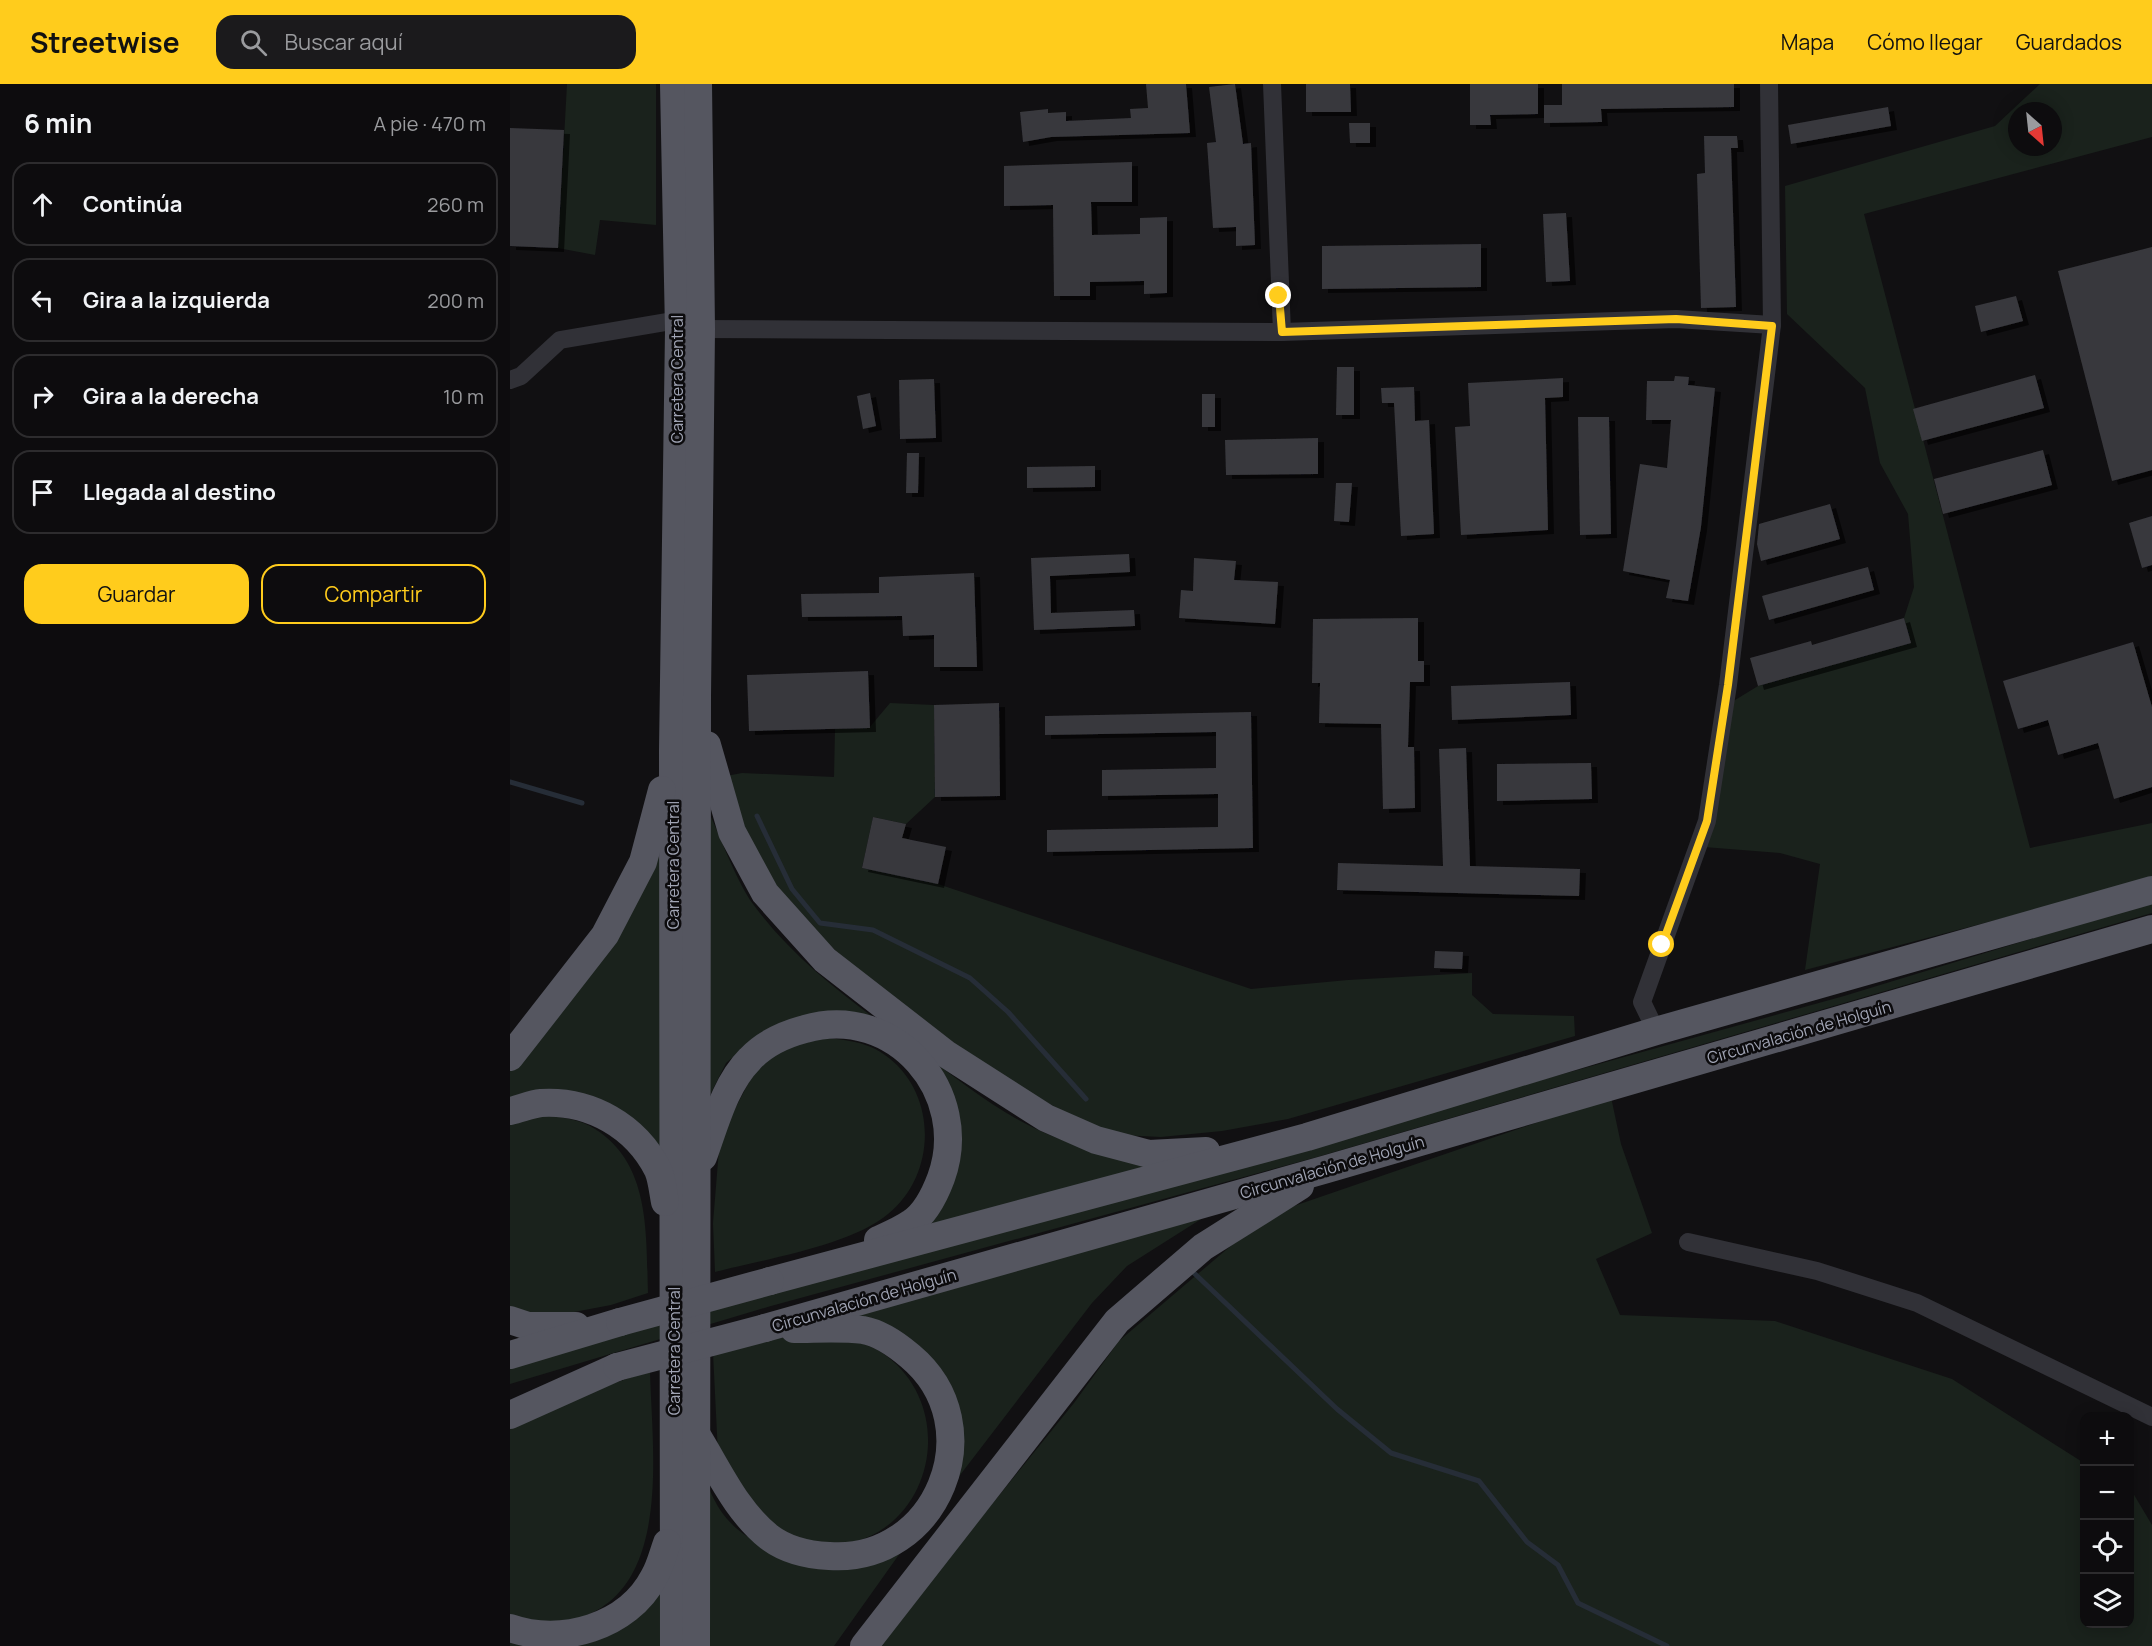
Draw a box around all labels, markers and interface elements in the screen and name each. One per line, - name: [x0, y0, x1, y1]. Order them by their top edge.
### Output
- search box: [216, 15, 636, 69]
- text: Streetwise: [30, 23, 180, 61]
- icon: search: [237, 26, 270, 59]
- text: Buscar aquí: [285, 27, 403, 57]
- text: Mapa: [1781, 28, 1834, 56]
- text: Cómo llegar: [1867, 28, 1983, 56]
- text: Guardados: [2016, 28, 2122, 56]
- north arrow: [2008, 102, 2062, 156]
- text: 6 min: [24, 105, 92, 141]
- text: A pie · 470 m: [374, 110, 486, 137]
- icon: ahead: [26, 188, 59, 221]
- text: Continúa: [83, 189, 183, 219]
- text: 260 m: [427, 191, 484, 218]
- route end: [1265, 282, 1291, 308]
- icon: left: [26, 284, 59, 317]
- text: Gira a la izquierda: [83, 285, 270, 315]
- text: 200 m: [427, 287, 484, 314]
- street label: Carretera Central: [666, 315, 688, 443]
- icon: right: [26, 380, 59, 413]
- text: Gira a la derecha: [83, 381, 259, 411]
- text: 10 m: [443, 383, 484, 410]
- icon: arrive: [26, 476, 59, 509]
- text: Llegada al destino: [83, 477, 276, 507]
- button: Guardar: [24, 564, 249, 624]
- button: Compartir: [261, 564, 486, 624]
- street label: Carretera Central: [662, 801, 684, 929]
- route start: [1648, 931, 1674, 957]
- street label: Circunvalación de Holguín: [1704, 995, 1894, 1069]
- street label: Circunvalación de Holguín: [1237, 1130, 1427, 1204]
- street label: Circunvalación de Holguín: [769, 1263, 959, 1337]
- street label: Carretera Central: [663, 1287, 685, 1415]
- map controls: [2080, 1412, 2134, 1628]
- button: +: [2080, 1412, 2134, 1466]
- button: −: [2080, 1466, 2134, 1520]
- button: locate: [2080, 1520, 2134, 1574]
- button: layers: [2080, 1574, 2134, 1628]

